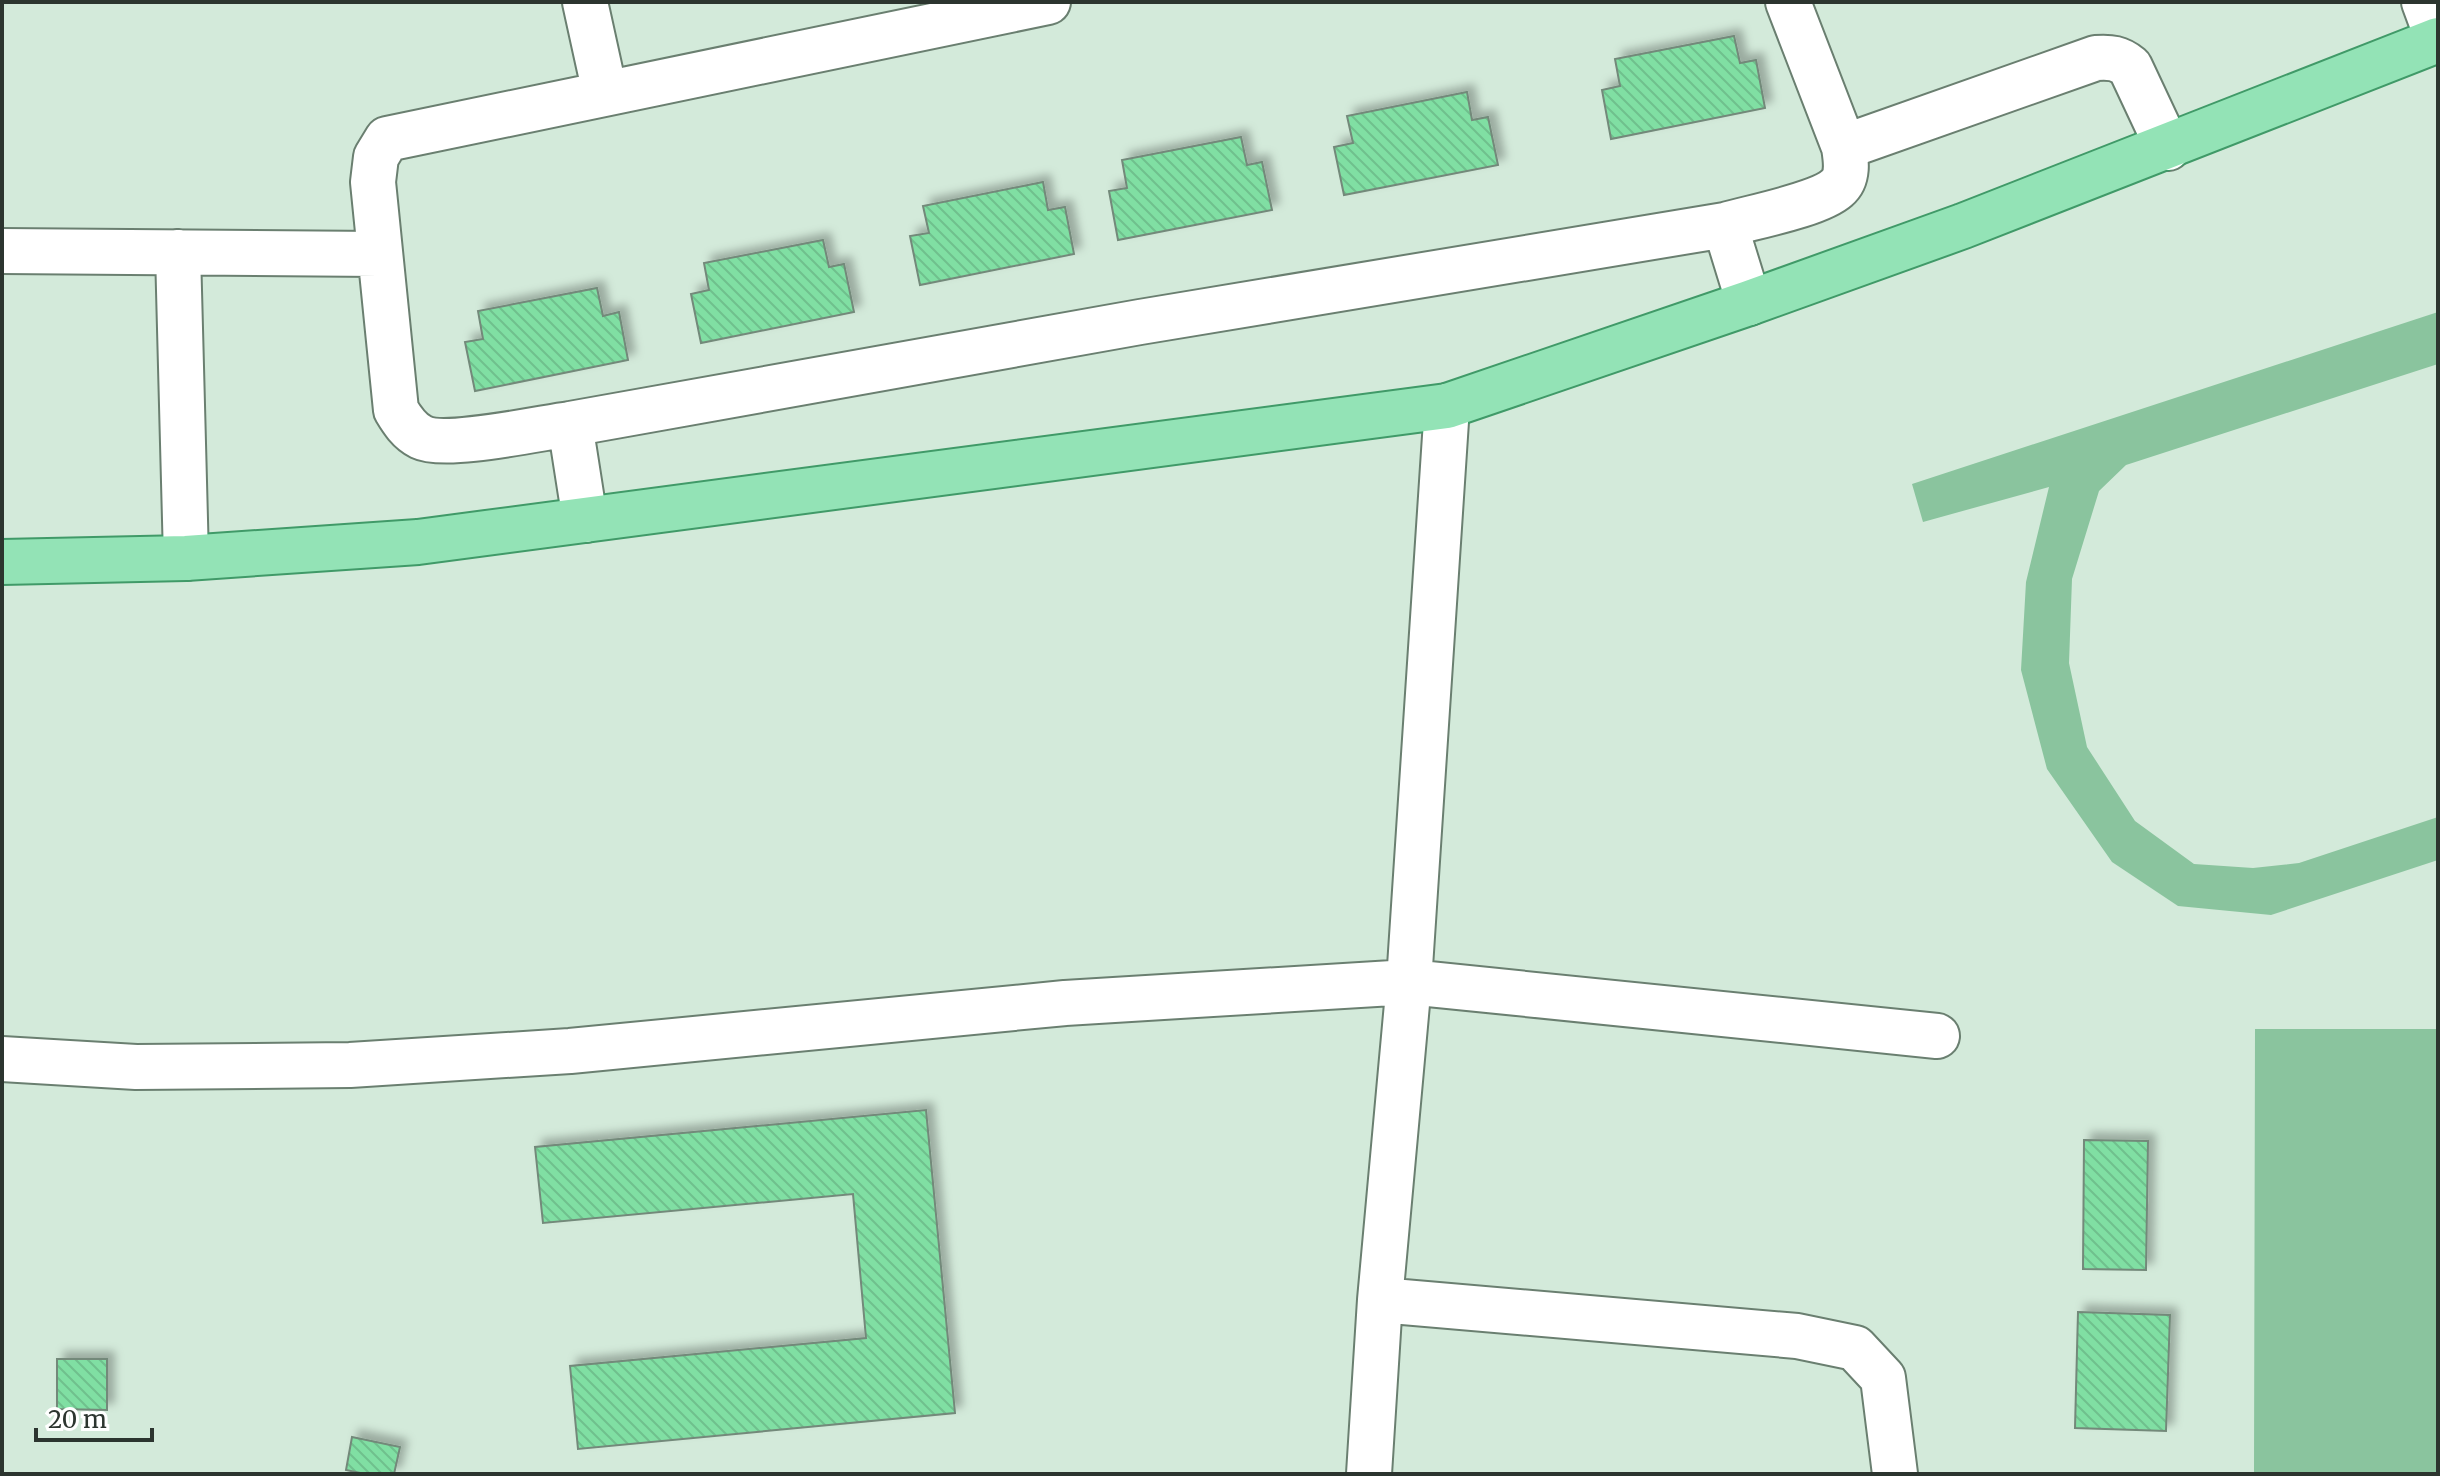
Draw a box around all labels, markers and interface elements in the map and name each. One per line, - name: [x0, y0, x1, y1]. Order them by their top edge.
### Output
- scale bar: [36, 1392, 152, 1442]
- text: 20 m: [48, 1404, 107, 1435]

